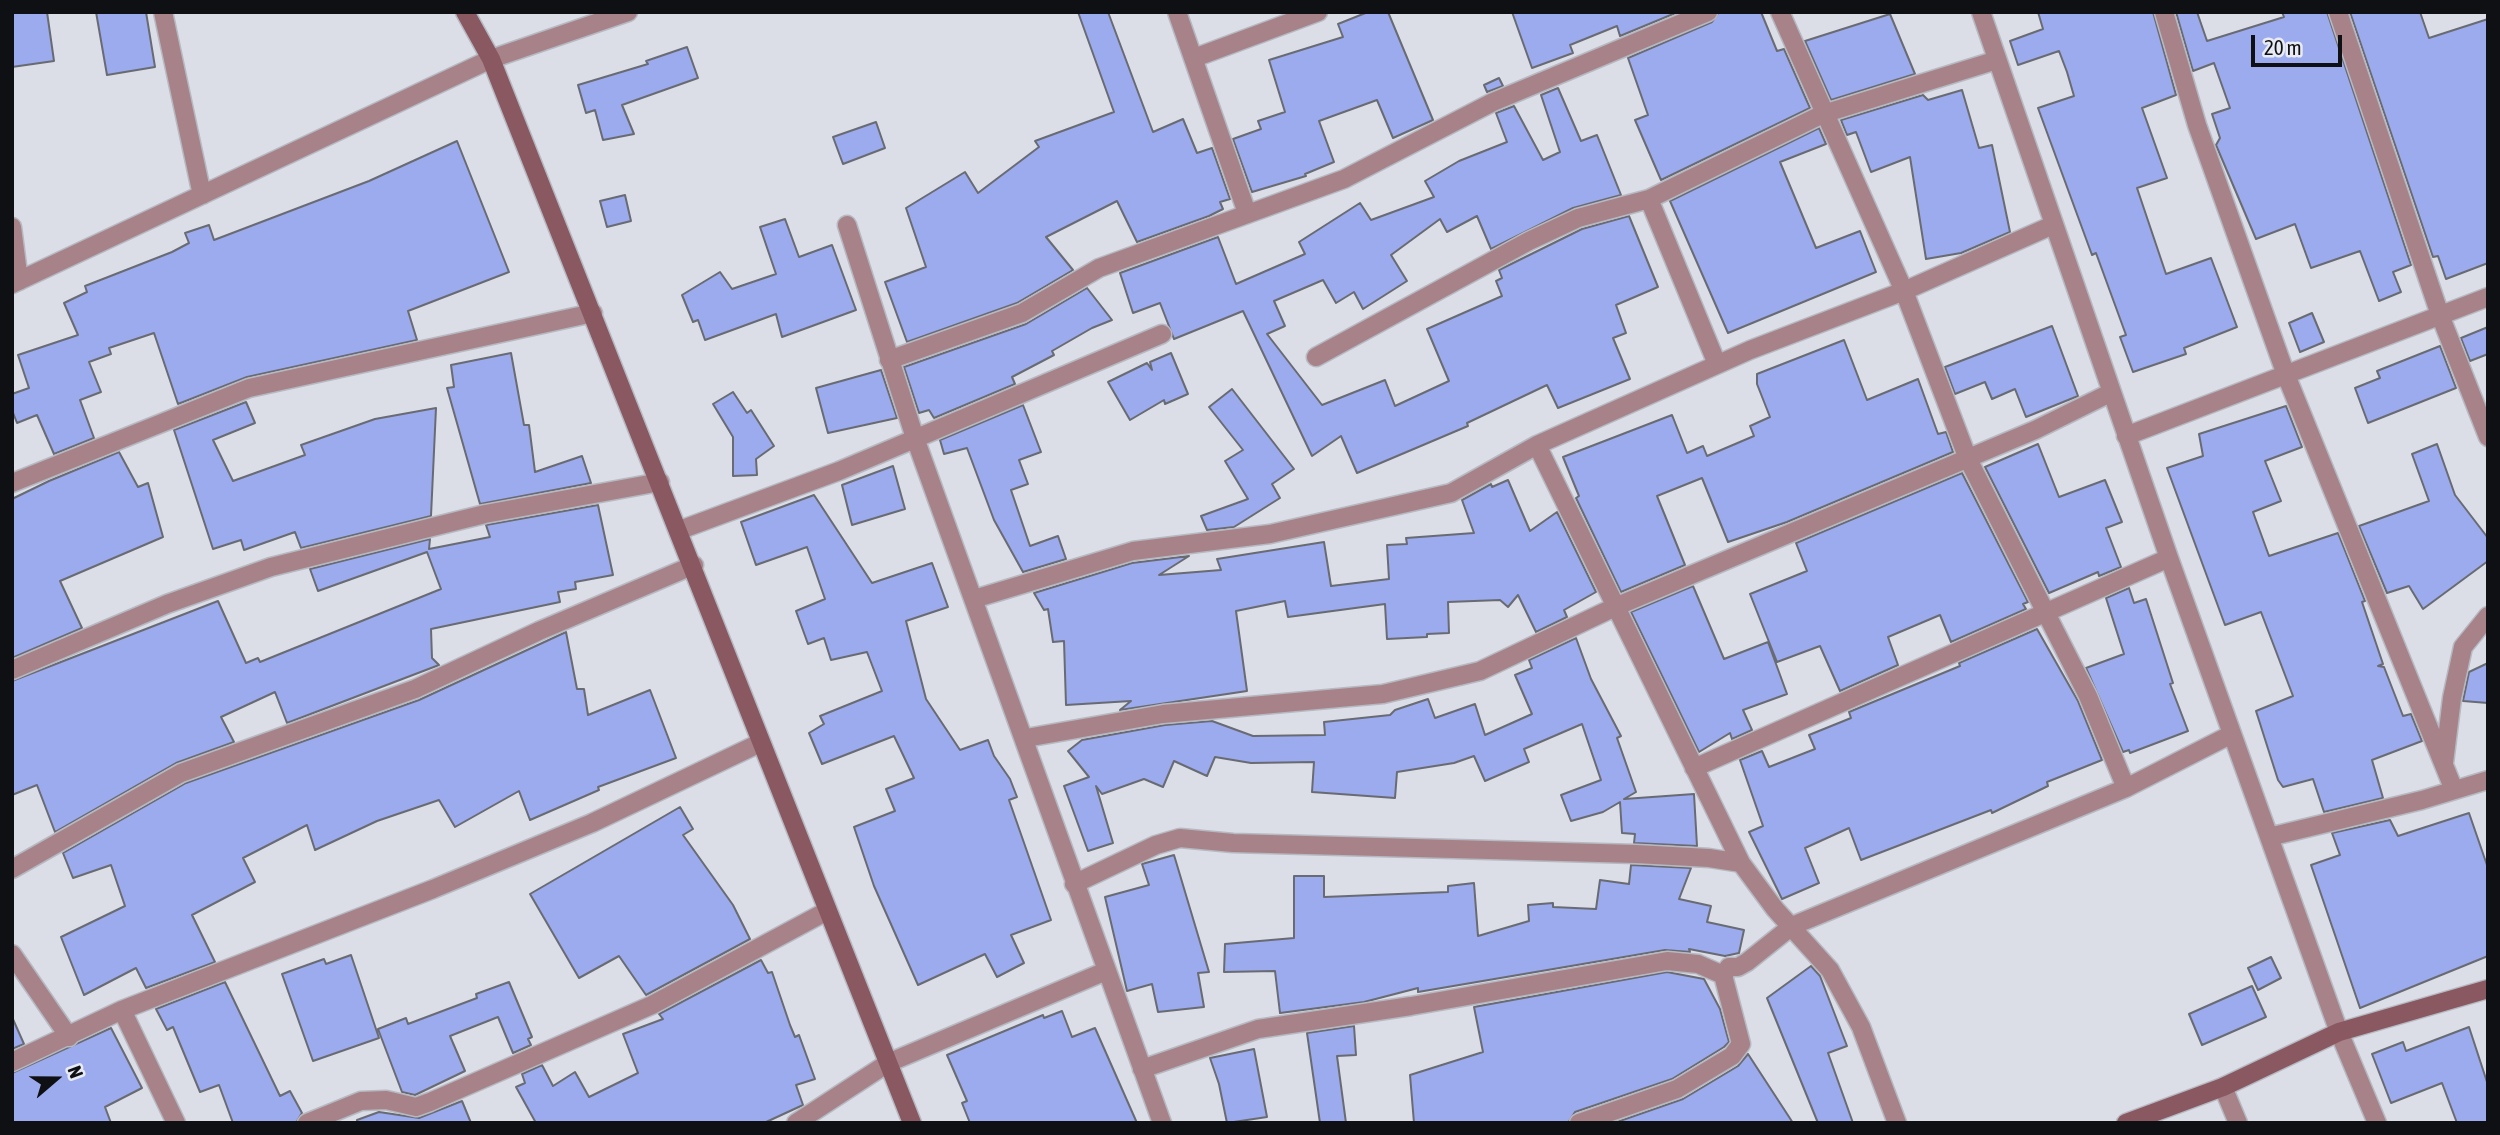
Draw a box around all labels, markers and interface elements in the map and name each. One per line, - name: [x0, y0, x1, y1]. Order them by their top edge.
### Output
- scale bar: [2255, 21, 2346, 65]
- text: 20 m: [2264, 35, 2302, 59]
- north arrow: [21, 1044, 91, 1114]
- text: N: [63, 1063, 88, 1081]

